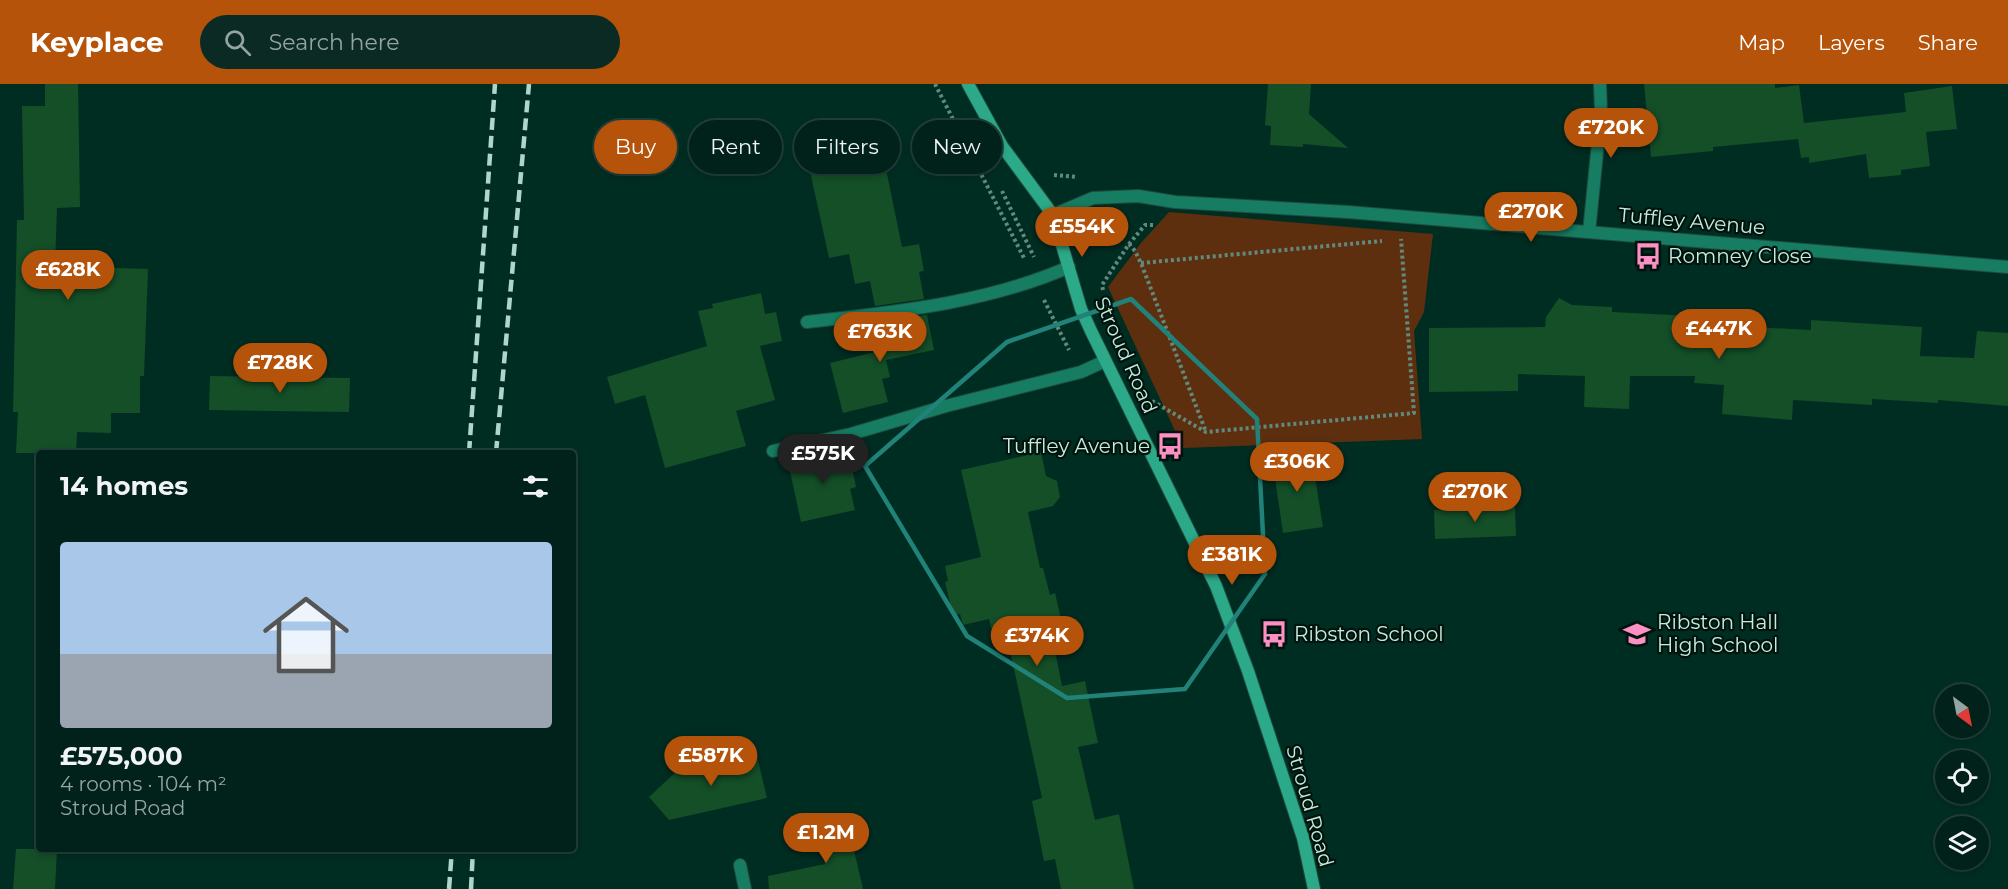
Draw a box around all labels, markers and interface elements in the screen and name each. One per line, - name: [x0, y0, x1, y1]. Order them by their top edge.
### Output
- search box: [200, 15, 620, 69]
- text: Keyplace: [30, 25, 164, 59]
- icon: search: [221, 26, 254, 59]
- text: Search here: [269, 29, 400, 56]
- text: Map: [1738, 30, 1785, 55]
- text: Layers: [1818, 30, 1885, 55]
- text: Share: [1918, 30, 1978, 55]
- pin: £720K: [1569, 108, 1653, 159]
- text: £720K: [1578, 115, 1644, 139]
- chip: Buy: [594, 120, 677, 174]
- chip: Rent: [689, 120, 782, 174]
- chip: Filters: [794, 120, 900, 174]
- chip: New: [912, 120, 1002, 174]
- pin: £270K: [1489, 192, 1573, 243]
- text: £270K: [1498, 199, 1564, 223]
- street label: Tuffley Avenue: [1618, 203, 1766, 239]
- pin: £554K: [1040, 207, 1124, 258]
- text: £554K: [1049, 214, 1115, 238]
- bus stop icon: Romney Close: [1633, 241, 1663, 271]
- place label: Romney Close: [1668, 244, 1812, 268]
- pin: £628K: [26, 250, 110, 301]
- text: £628K: [35, 257, 101, 281]
- street label: Stroud Road: [1090, 293, 1162, 417]
- pin: £447K: [1677, 309, 1761, 360]
- pin: £763K: [838, 312, 922, 363]
- text: £447K: [1686, 316, 1752, 340]
- text: £763K: [848, 319, 912, 343]
- pin: £728K: [238, 343, 322, 394]
- text: £728K: [247, 350, 313, 374]
- bus stop icon: Tuffley Avenue: [1155, 431, 1185, 461]
- pin: £575K: [781, 434, 865, 485]
- place label: Tuffley Avenue: [1003, 434, 1150, 458]
- text: £575K: [791, 441, 855, 465]
- pin: £306K: [1255, 442, 1339, 493]
- text: £306K: [1264, 449, 1330, 473]
- text: 14 homes: [60, 470, 188, 502]
- icon: filters: [519, 470, 552, 503]
- pin: £270K: [1433, 472, 1517, 523]
- text: £270K: [1442, 479, 1508, 503]
- pin: £381K: [1190, 535, 1274, 586]
- text: £381K: [1202, 542, 1262, 566]
- icon: home: [252, 581, 360, 689]
- place label: Ribston Hall High School: [1657, 610, 1779, 657]
- pin: £374K: [995, 616, 1079, 667]
- bus stop icon: Ribston School: [1259, 619, 1289, 649]
- school or university icon: Ribston Hall High School: [1622, 619, 1652, 649]
- place label: Ribston School: [1294, 622, 1444, 646]
- text: £374K: [1005, 623, 1069, 647]
- north arrow: [1935, 684, 1989, 738]
- map controls: [1935, 684, 1989, 870]
- pin: £587K: [669, 736, 753, 787]
- text: £575,000: [60, 740, 183, 772]
- street label: Stroud Road: [1281, 742, 1339, 870]
- text: £587K: [678, 743, 744, 767]
- button: locate: [1935, 750, 1989, 804]
- text: 4 rooms · 104 m²: [60, 772, 227, 796]
- text: Stroud Road: [60, 796, 185, 820]
- pin: £1.2M: [784, 813, 868, 864]
- button: layers: [1935, 816, 1989, 870]
- text: £1.2M: [797, 820, 855, 844]

